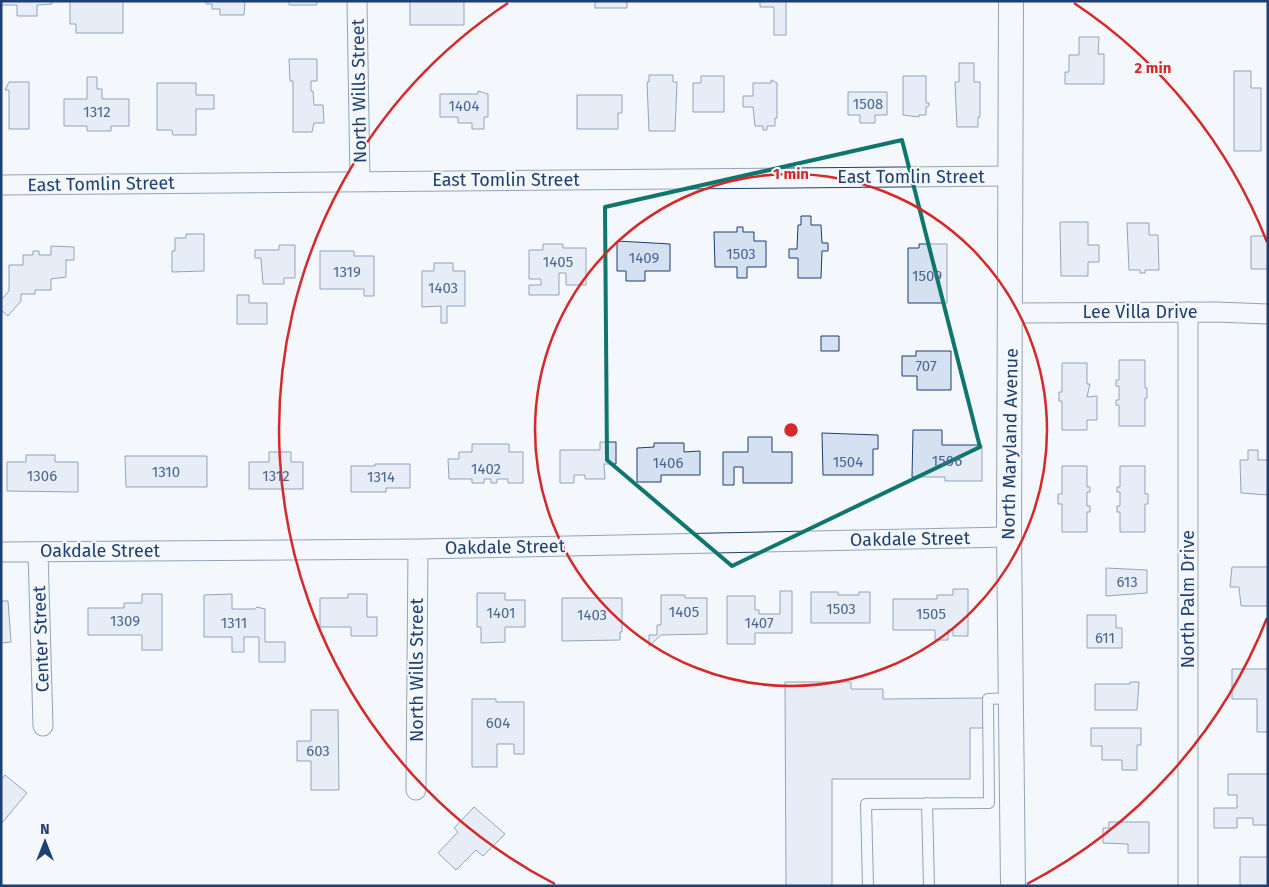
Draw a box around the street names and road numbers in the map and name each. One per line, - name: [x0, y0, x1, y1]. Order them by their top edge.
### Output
- street label: North Wills Street: [347, 18, 371, 163]
- street label: East Tomlin Street: [837, 166, 985, 188]
- street label: East Tomlin Street: [432, 169, 580, 191]
- street label: East Tomlin Street: [27, 172, 175, 196]
- street label: Lee Villa Drive: [1082, 301, 1198, 323]
- street label: North Maryland Avenue: [997, 348, 1023, 540]
- street label: Oakdale Street: [850, 527, 971, 551]
- street label: North Palm Drive: [1177, 530, 1199, 668]
- street label: Oakdale Street: [445, 535, 566, 559]
- street label: Oakdale Street: [40, 540, 161, 562]
- street label: Center Street: [28, 585, 54, 693]
- street label: North Wills Street: [406, 597, 428, 742]

